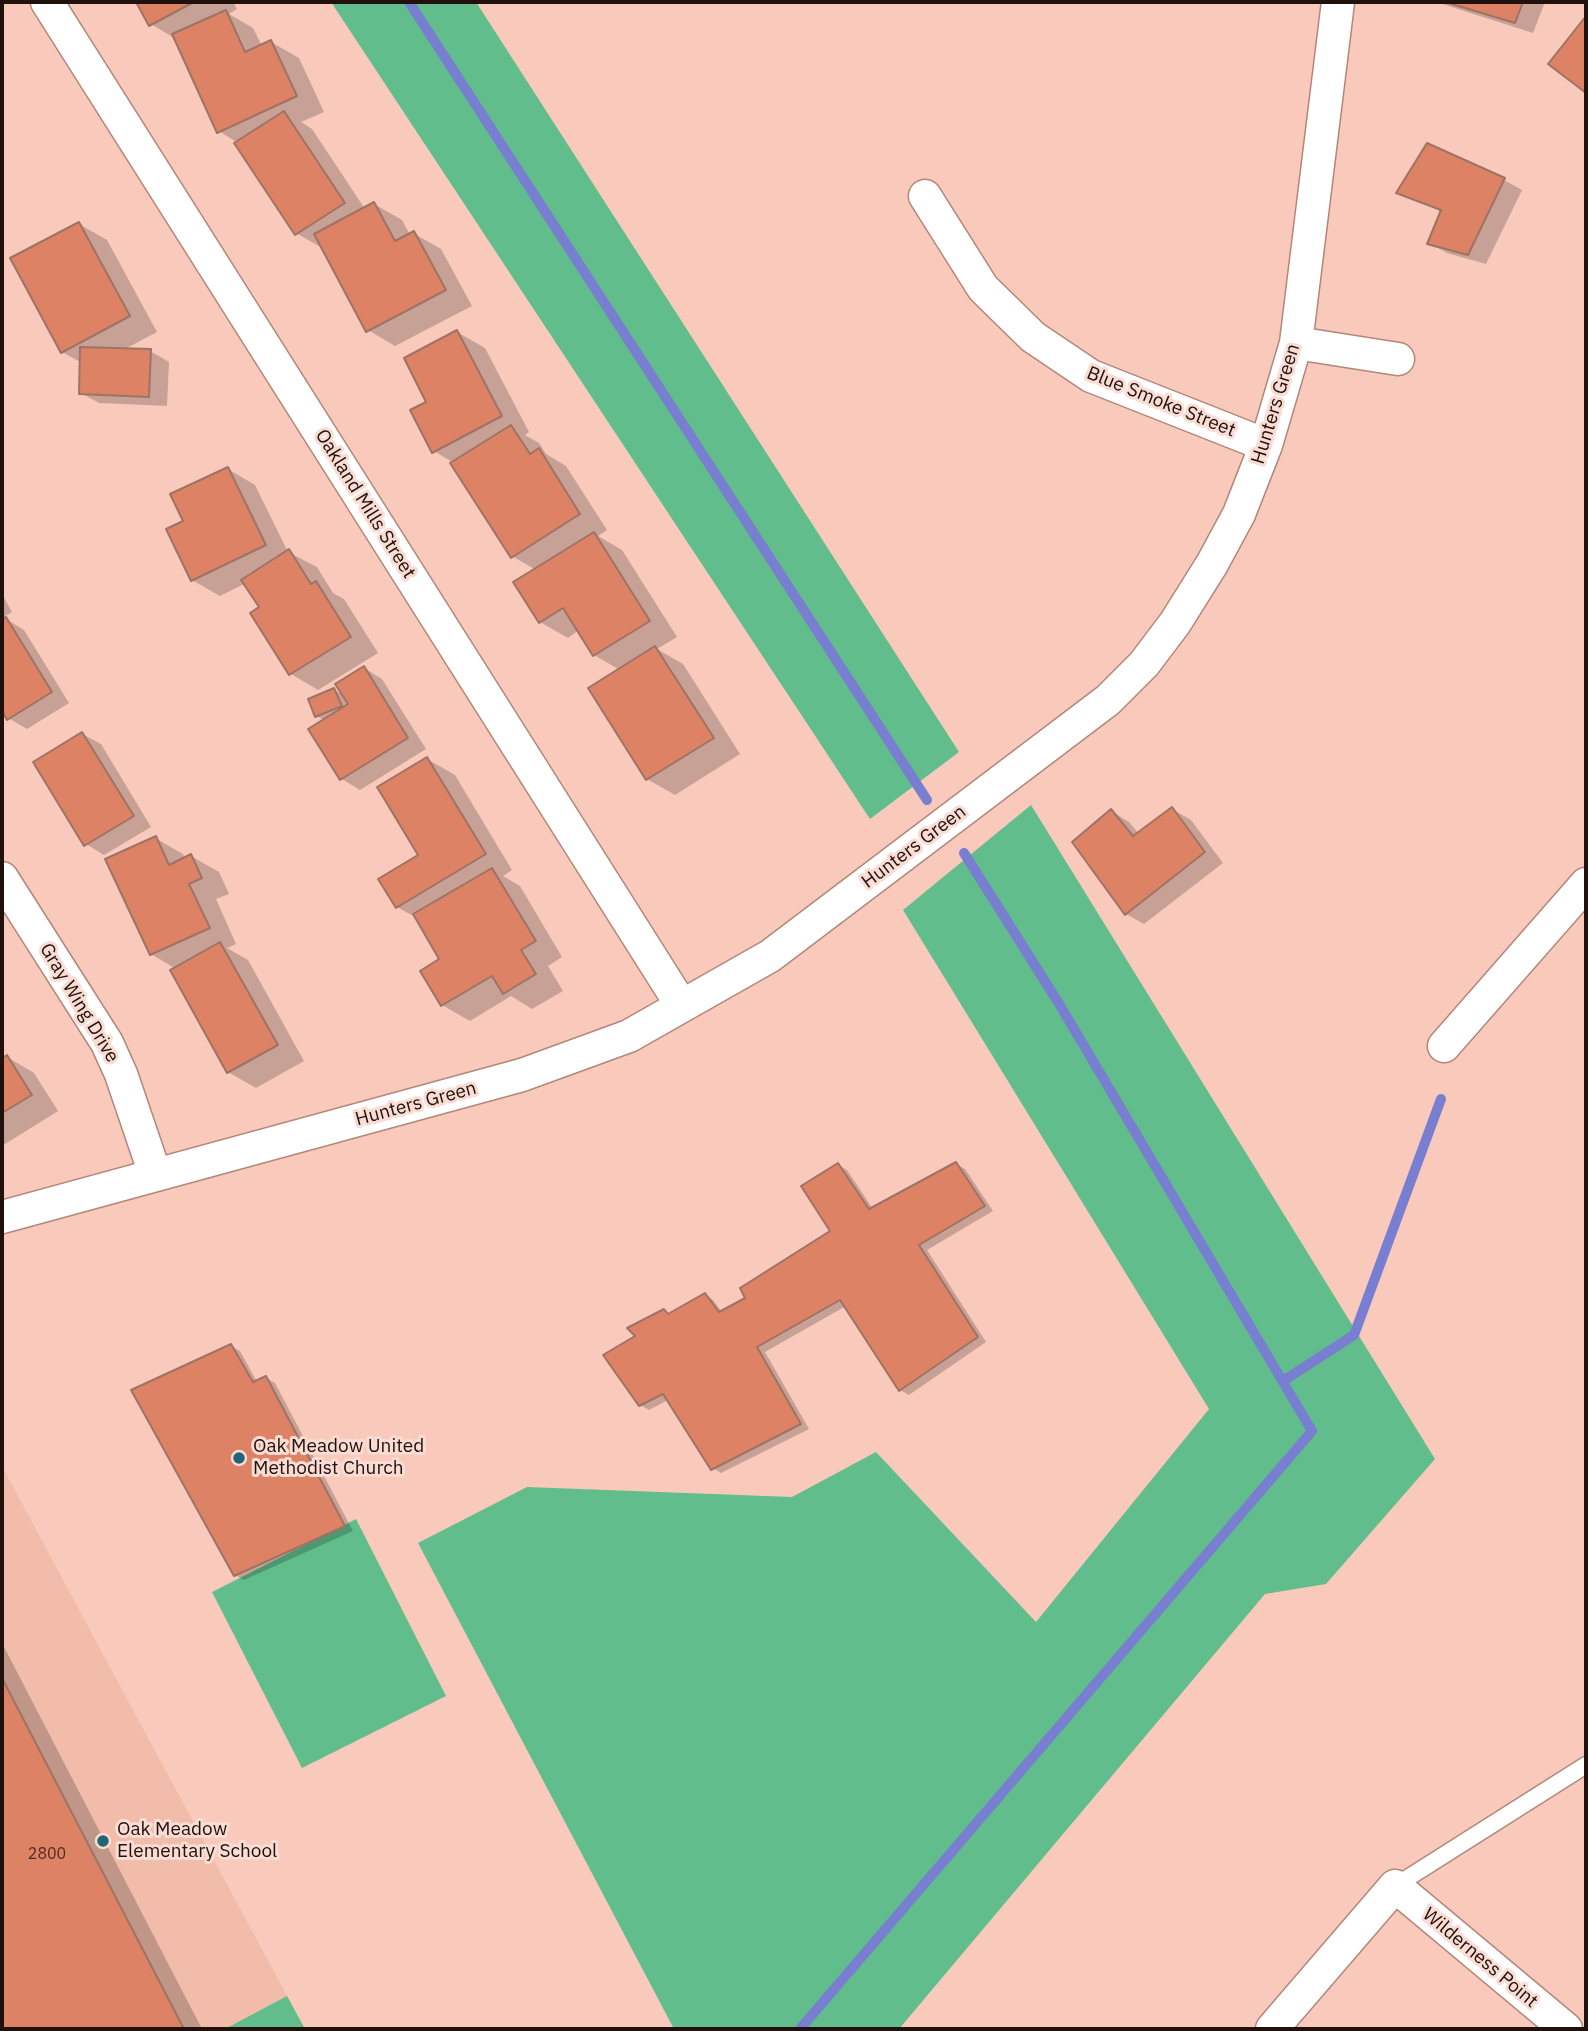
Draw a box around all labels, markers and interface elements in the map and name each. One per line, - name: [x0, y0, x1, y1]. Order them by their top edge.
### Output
- street label: Hunters Green: [1247, 341, 1305, 467]
- street label: Blue Smoke Street: [1083, 362, 1239, 442]
- street label: Oakland Mills Street: [310, 425, 420, 583]
- street label: Hunters Green: [857, 800, 971, 894]
- street label: Gray Wing Drive: [34, 939, 124, 1067]
- street label: Hunters Green: [353, 1077, 479, 1131]
- place label: Oak Meadow United Methodist Church: [253, 1436, 424, 1480]
- marker: Oak Meadow United Methodist Church: [231, 1450, 247, 1466]
- place label: Oak Meadow Elementary School: [117, 1819, 277, 1863]
- marker: Oak Meadow Elementary School: [95, 1833, 111, 1849]
- house number: 2800: [28, 1844, 66, 1864]
- street label: Wilderness Point: [1418, 1903, 1542, 2013]

